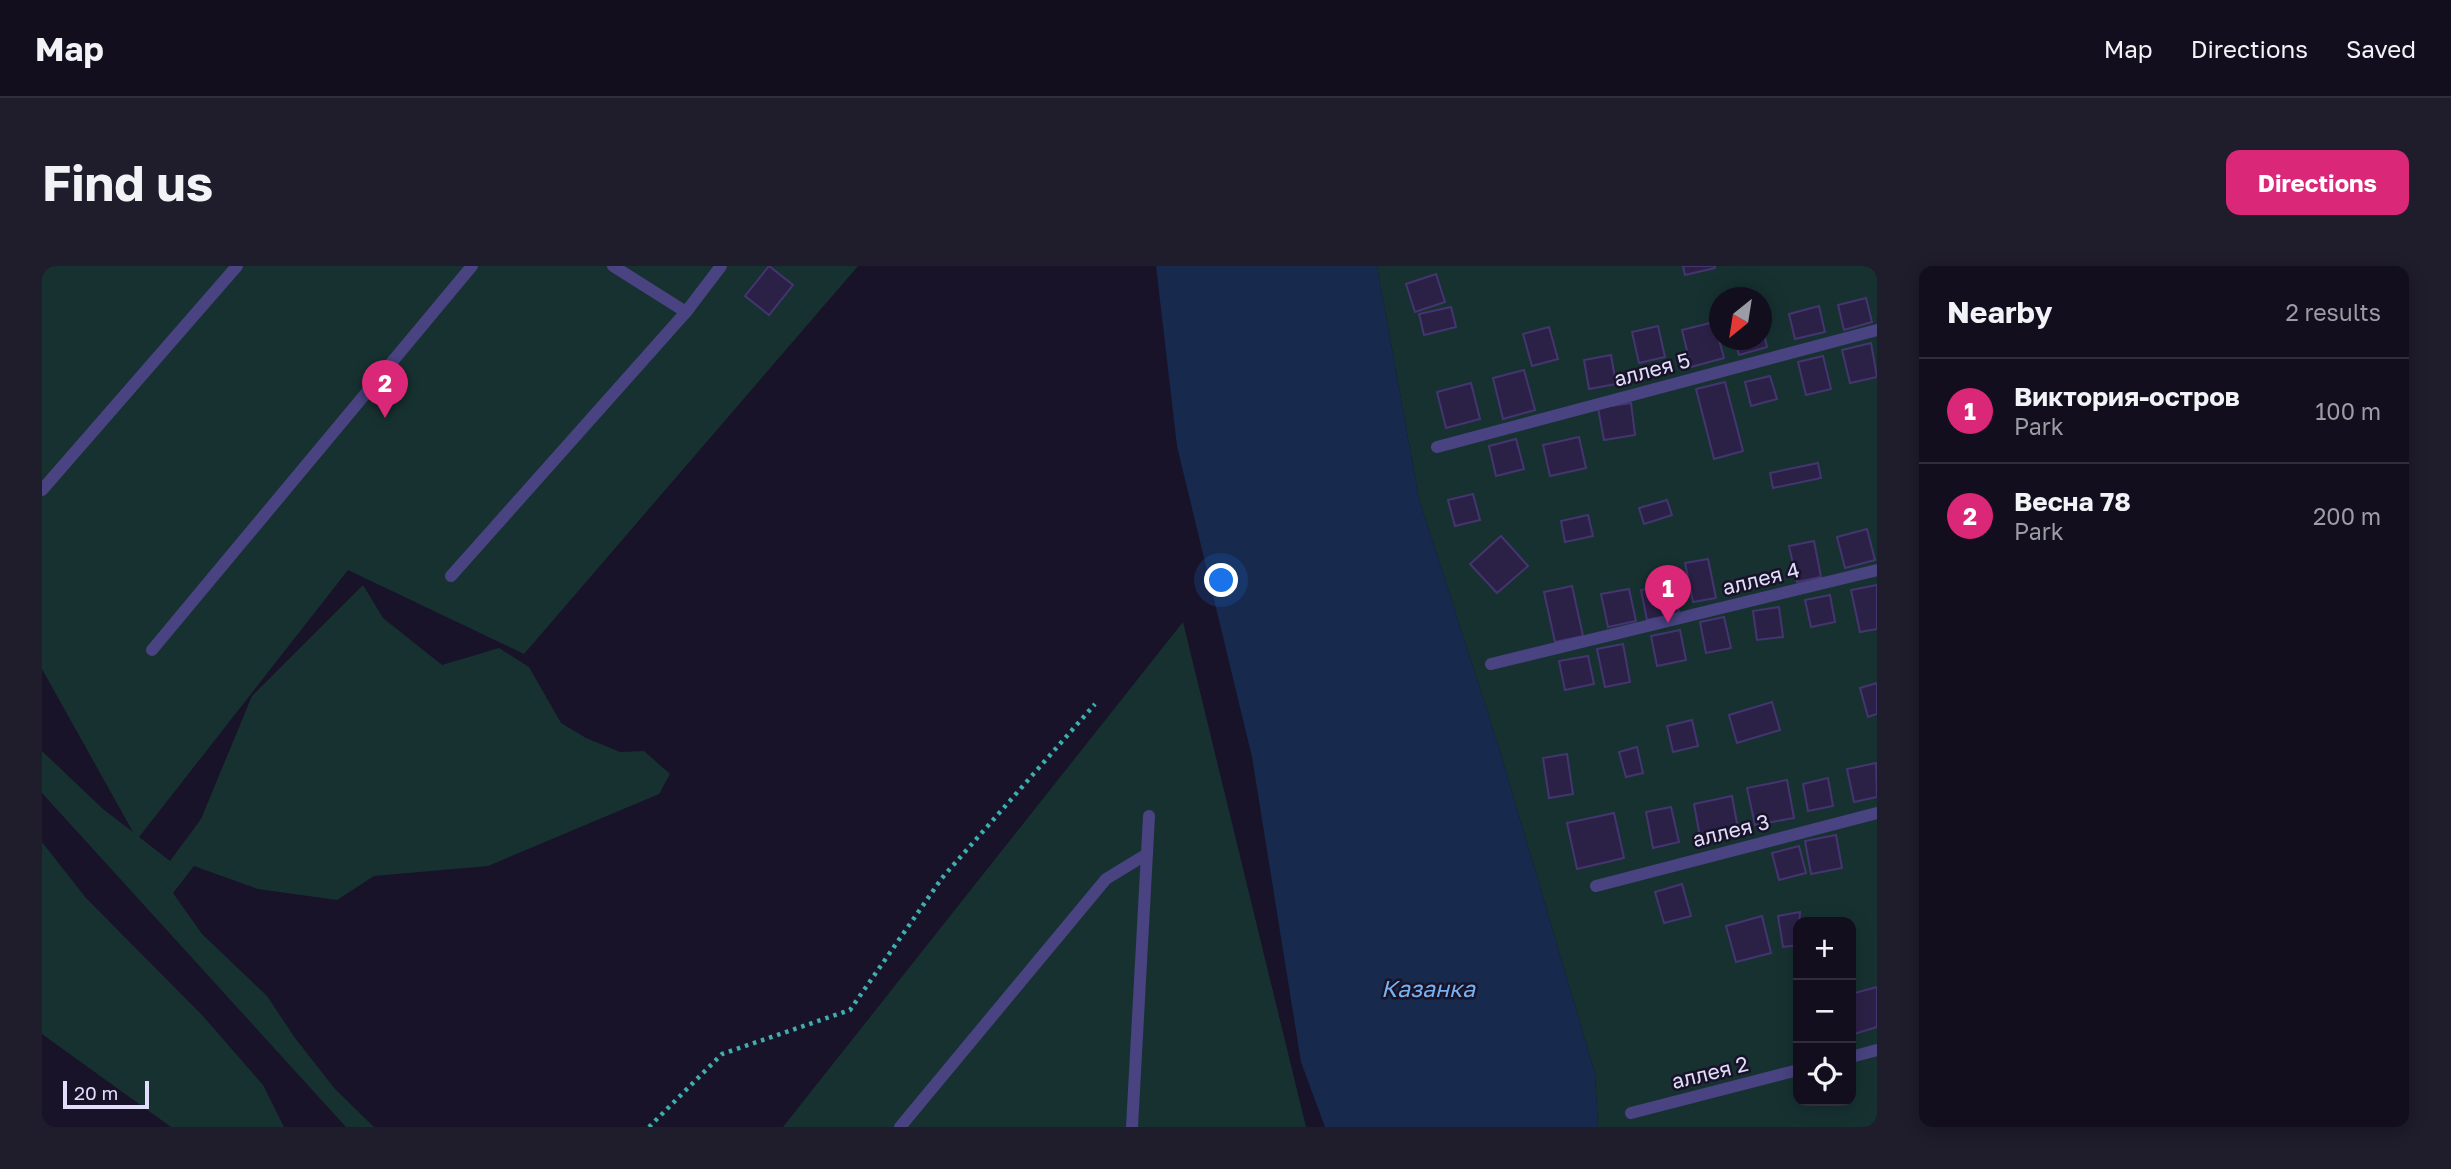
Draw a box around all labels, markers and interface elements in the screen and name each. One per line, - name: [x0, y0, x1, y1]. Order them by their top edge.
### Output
- text: Map: [35, 29, 104, 68]
- text: Map: [2104, 34, 2153, 63]
- text: Directions: [2191, 34, 2308, 63]
- text: Saved: [2346, 34, 2416, 63]
- button: Directions: [2226, 150, 2409, 215]
- text: Find us: [42, 153, 213, 212]
- north arrow: [1709, 287, 1772, 350]
- text: Nearby: [1947, 294, 2052, 330]
- text: 2 results: [2285, 298, 2381, 326]
- street label: аллея 5: [1611, 346, 1693, 392]
- pin: 2: [362, 360, 408, 418]
- text: Виктория-остров: [2014, 381, 2240, 412]
- text: 1: [1964, 397, 1976, 425]
- text: 100 m: [2315, 397, 2381, 425]
- text: Park: [2014, 412, 2064, 440]
- text: Весна 78: [2014, 486, 2131, 517]
- text: 2: [1963, 502, 1977, 530]
- text: 200 m: [2313, 502, 2381, 530]
- text: Park: [2014, 517, 2064, 545]
- street label: аллея 4: [1719, 556, 1802, 600]
- your location: [1204, 563, 1238, 597]
- pin: 1: [1645, 565, 1691, 623]
- street label: аллея 3: [1690, 808, 1772, 852]
- map controls: [1793, 917, 1856, 1106]
- button: +: [1793, 917, 1856, 980]
- water label: Казанка: [1381, 974, 1476, 1002]
- button: −: [1793, 980, 1856, 1043]
- button: locate: [1793, 1043, 1856, 1106]
- street label: аллея 2: [1669, 1050, 1751, 1094]
- scale bar: [63, 1078, 149, 1110]
- text: 20 m: [74, 1081, 118, 1104]

